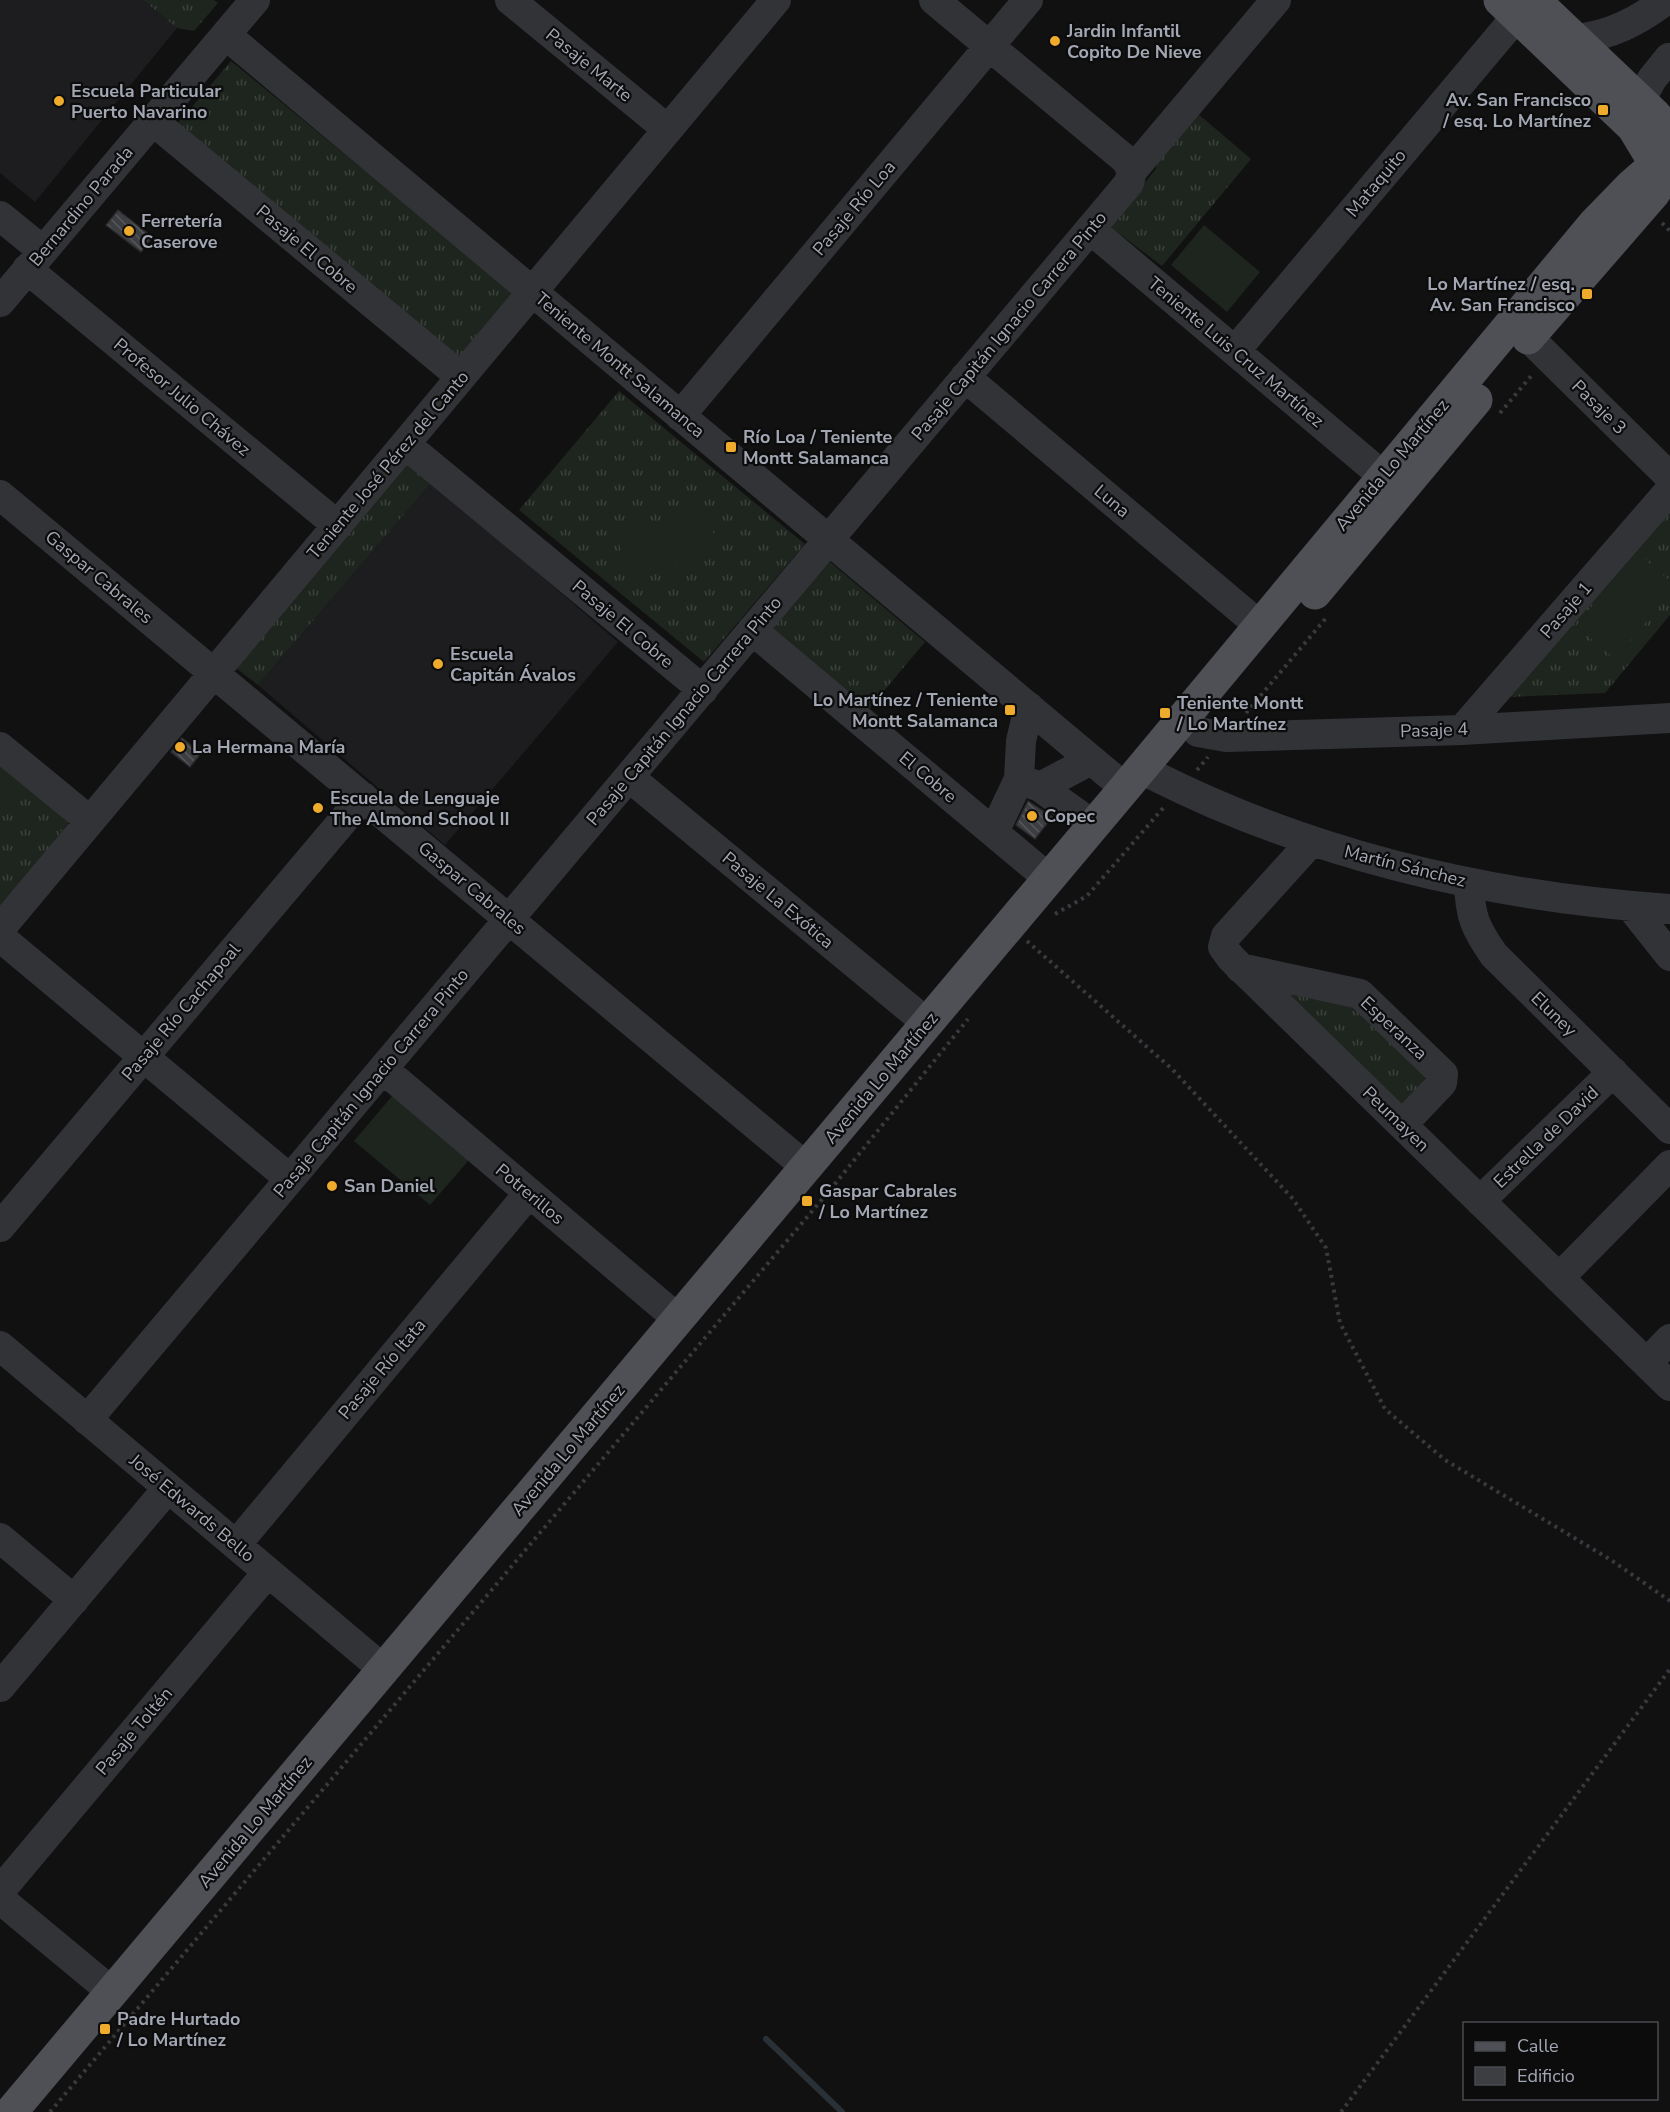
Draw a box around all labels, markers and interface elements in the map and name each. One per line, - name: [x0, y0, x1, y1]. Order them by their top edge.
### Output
- place label: Jardin Infantil Copito De Nieve: [1066, 19, 1202, 64]
- street label: Pasaje Marte: [541, 23, 637, 107]
- marker: Jardin Infantil Copito De Nieve: [1048, 34, 1062, 48]
- place label: Escuela Particular Puerto Navarino: [71, 79, 221, 124]
- place label: Av. San Francisco / esq. Lo Martínez: [1442, 88, 1591, 133]
- marker: Escuela Particular Puerto Navarino: [52, 94, 66, 108]
- marker: Av. San Francisco / esq. Lo Martínez: [1596, 103, 1610, 117]
- street label: Bernardino Parada: [24, 141, 138, 271]
- street label: Mataquito: [1341, 144, 1411, 222]
- street label: Pasaje Río Loa: [807, 155, 901, 261]
- street label: Pasaje El Cobre: [251, 199, 363, 299]
- street label: Pasaje Capitán Ignacio Carrera Pinto: [906, 206, 1112, 446]
- place label: Ferretería Caserove: [141, 209, 222, 254]
- marker: Ferretería Caserove: [122, 224, 136, 238]
- street label: Teniente Luis Cruz Martínez: [1143, 271, 1329, 433]
- place label: Lo Martínez / esq. Av. San Francisco: [1427, 272, 1575, 317]
- street label: Teniente Montt Salamanca: [530, 287, 710, 443]
- marker: Lo Martínez / esq. Av. San Francisco: [1580, 287, 1594, 301]
- street label: Profesor Julio Chávez: [109, 333, 255, 461]
- street label: Teniente José Pérez del Canto: [302, 366, 474, 564]
- street label: Pasaje 3: [1566, 374, 1632, 440]
- street label: Avenida Lo Martínez: [1330, 394, 1454, 536]
- place label: Río Loa / Teniente Montt Salamanca: [743, 425, 893, 470]
- marker: Río Loa / Teniente Montt Salamanca: [724, 440, 738, 454]
- street label: Luna: [1089, 479, 1135, 523]
- street label: Gaspar Cabrales: [40, 525, 158, 629]
- street label: Pasaje El Cobre: [567, 574, 679, 674]
- street label: Pasaje 1: [1535, 576, 1597, 644]
- street label: Pasaje Capitán Ignacio Carrera Pinto: [581, 591, 787, 831]
- place label: Escuela Capitán Ávalos: [450, 642, 576, 687]
- marker: Escuela Capitán Ávalos: [431, 657, 445, 671]
- place label: Lo Martínez / Teniente Montt Salamanca: [813, 688, 998, 733]
- place label: Teniente Montt / Lo Martínez: [1176, 691, 1303, 736]
- marker: Lo Martínez / Teniente Montt Salamanca: [1003, 703, 1017, 717]
- marker: Teniente Montt / Lo Martínez: [1158, 706, 1172, 720]
- street label: Pasaje 4: [1400, 717, 1469, 743]
- place label: La Hermana María: [192, 735, 345, 759]
- marker: La Hermana María: [173, 740, 187, 754]
- street label: El Cobre: [894, 746, 962, 808]
- place label: Escuela de Lenguaje The Almond School II: [330, 786, 510, 831]
- marker: Escuela de Lenguaje The Almond School II: [311, 801, 325, 815]
- place label: Copec: [1044, 804, 1096, 828]
- marker: Copec: [1025, 809, 1039, 823]
- street label: Gaspar Cabrales: [413, 836, 531, 940]
- street label: Martín Sánchez: [1342, 839, 1468, 893]
- street label: Pasaje La Exótica: [717, 846, 839, 954]
- street label: Pasaje Río Cachapoal: [116, 938, 246, 1086]
- street label: Pasaje Capitán Ignacio Carrera Pinto: [268, 963, 474, 1203]
- street label: Eluney: [1526, 986, 1583, 1042]
- street label: Esperanza: [1355, 991, 1433, 1065]
- street label: Avenida Lo Martínez: [819, 1007, 943, 1149]
- street label: Peumayen: [1357, 1081, 1435, 1157]
- street label: Estrella de David: [1488, 1081, 1604, 1193]
- street label: Potrerillos: [491, 1158, 569, 1230]
- place label: San Daniel: [344, 1174, 435, 1198]
- marker: San Daniel: [325, 1179, 339, 1193]
- place label: Gaspar Cabrales / Lo Martínez: [818, 1179, 957, 1224]
- marker: Gaspar Cabrales / Lo Martínez: [800, 1194, 814, 1208]
- street label: Pasaje Río Itata: [333, 1314, 431, 1424]
- street label: Avenida Lo Martínez: [506, 1379, 630, 1521]
- street label: José Edwards Bello: [124, 1448, 260, 1568]
- street label: Pasaje Toltén: [90, 1682, 178, 1780]
- street label: Avenida Lo Martínez: [193, 1751, 317, 1893]
- place label: Padre Hurtado / Lo Martínez: [116, 2007, 240, 2052]
- marker: Padre Hurtado / Lo Martínez: [98, 2022, 112, 2036]
- legend: [1463, 2022, 1658, 2100]
- text: Calle: [1517, 2034, 1559, 2058]
- text: Edificio: [1517, 2064, 1575, 2088]

